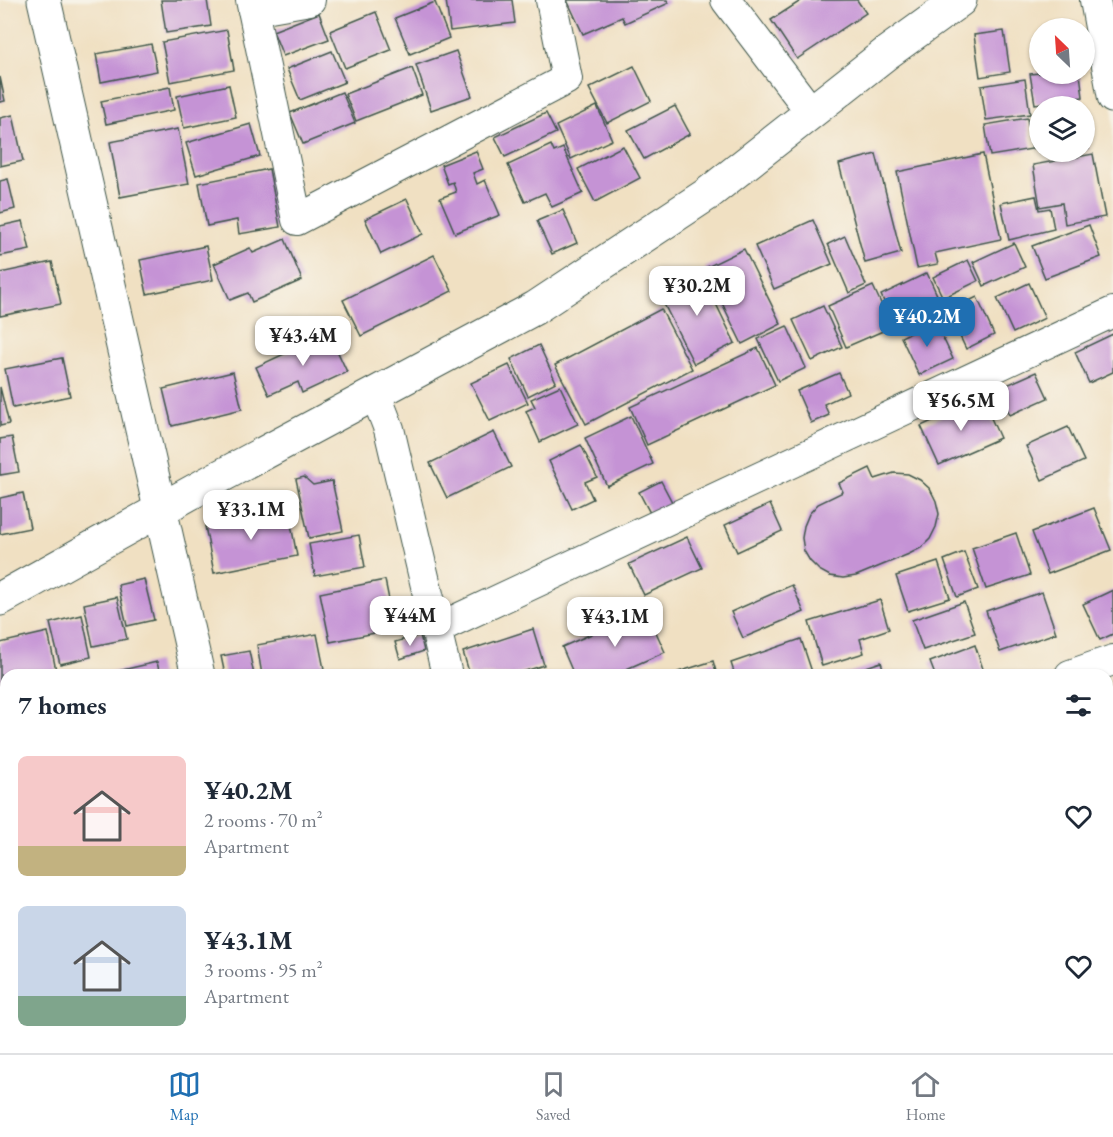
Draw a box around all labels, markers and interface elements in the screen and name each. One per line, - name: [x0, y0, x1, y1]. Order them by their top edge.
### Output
- north arrow: [1029, 18, 1095, 84]
- map controls: [1029, 18, 1095, 162]
- button: layers: [1029, 96, 1095, 162]
- pin: ¥30.2M: [648, 266, 746, 317]
- text: ¥30.2M: [663, 272, 731, 298]
- pin: ¥40.2M: [878, 297, 976, 348]
- text: ¥40.2M: [893, 303, 961, 329]
- pin: ¥43.4M: [254, 316, 352, 367]
- text: ¥43.4M: [269, 322, 337, 348]
- pin: ¥56.5M: [912, 381, 1010, 432]
- text: ¥56.5M: [927, 387, 995, 413]
- pin: ¥33.1M: [202, 490, 300, 541]
- text: ¥33.1M: [217, 496, 285, 522]
- pin: ¥44M: [374, 596, 446, 647]
- pin: ¥43.1M: [566, 597, 664, 648]
- text: ¥44M: [384, 602, 436, 628]
- text: ¥43.1M: [581, 603, 649, 629]
- text: 7 homes: [18, 688, 107, 722]
- icon: filters: [1062, 689, 1095, 722]
- text: ¥40.2M: [204, 773, 293, 807]
- icon: home: [66, 780, 138, 852]
- icon: heart: [1062, 800, 1095, 833]
- text: 2 rooms · 70 m²: [204, 807, 323, 833]
- text: Apartment: [204, 833, 289, 859]
- text: ¥43.1M: [204, 923, 293, 957]
- icon: home: [66, 930, 138, 1002]
- icon: heart: [1062, 950, 1095, 983]
- text: 3 rooms · 95 m²: [204, 957, 323, 983]
- text: Apartment: [204, 983, 289, 1009]
- tab: Map: [168, 1068, 201, 1125]
- tab: Saved: [536, 1068, 570, 1125]
- tab: Home: [906, 1068, 945, 1125]

